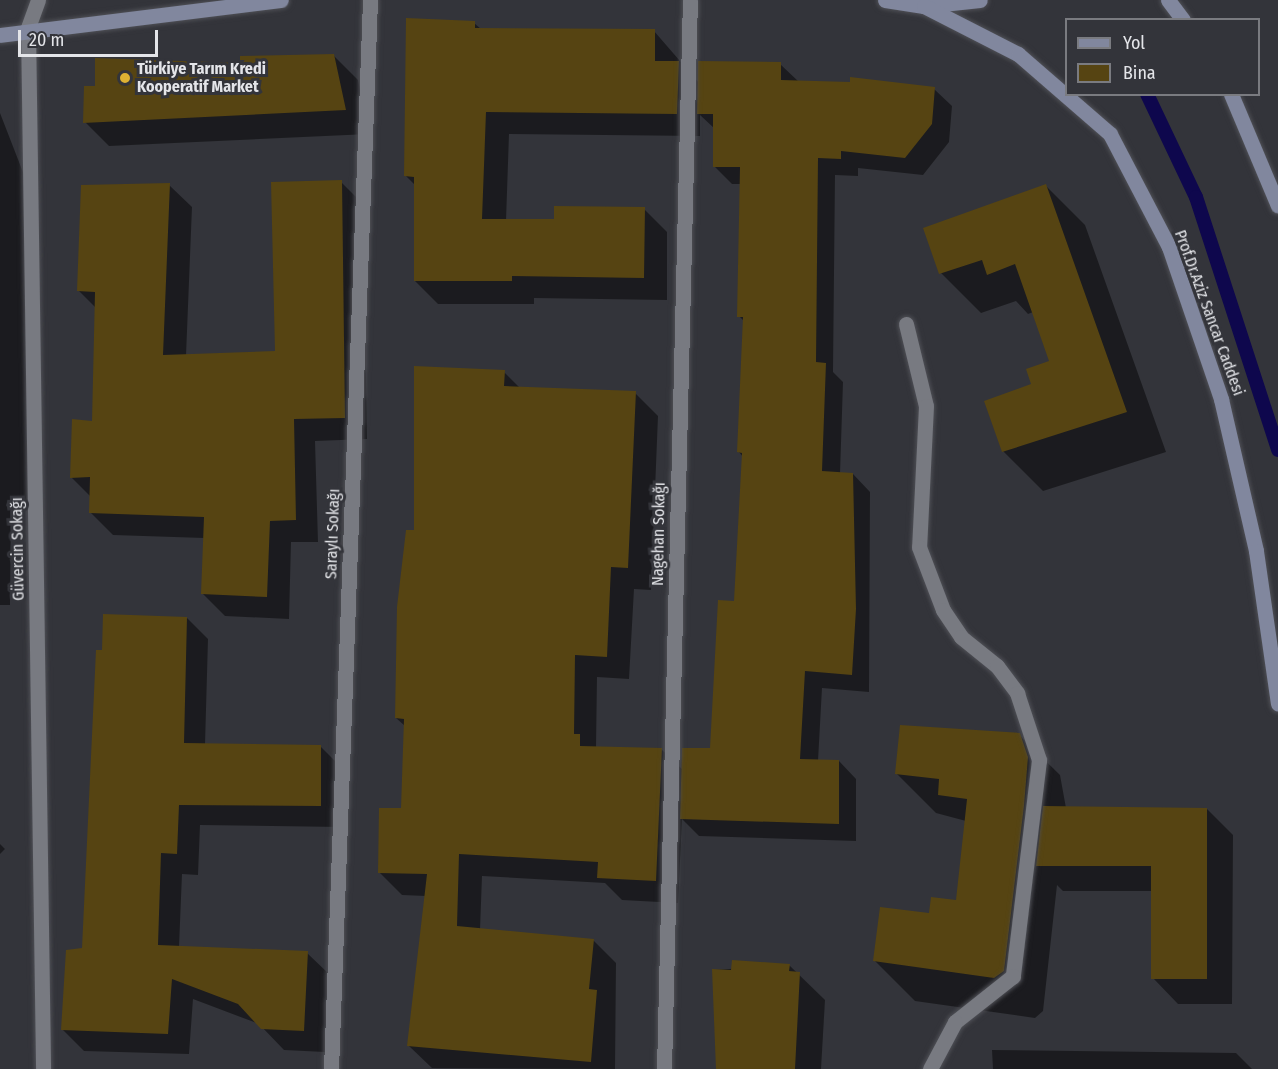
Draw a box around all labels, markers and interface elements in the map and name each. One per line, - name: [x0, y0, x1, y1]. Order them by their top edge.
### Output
- scale bar: [21, 18, 160, 56]
- legend: [1065, 18, 1260, 96]
- text: 20 m: [29, 29, 64, 51]
- text: Yol: [1123, 32, 1145, 54]
- place label: Türkiye Tarım Kredi Kooperatif Market: [137, 59, 266, 97]
- text: Bina: [1123, 62, 1156, 84]
- marker: Türkiye Tarım Kredi Kooperatif Market: [118, 71, 132, 85]
- street label: Prof.Dr.Aziz Sancar Caddesi: [1170, 228, 1248, 398]
- street label: Nagehan Sokağı: [648, 482, 670, 586]
- street label: Saraylı Sokağı: [322, 488, 344, 580]
- street label: Güvercin Sokağı: [7, 497, 29, 601]

